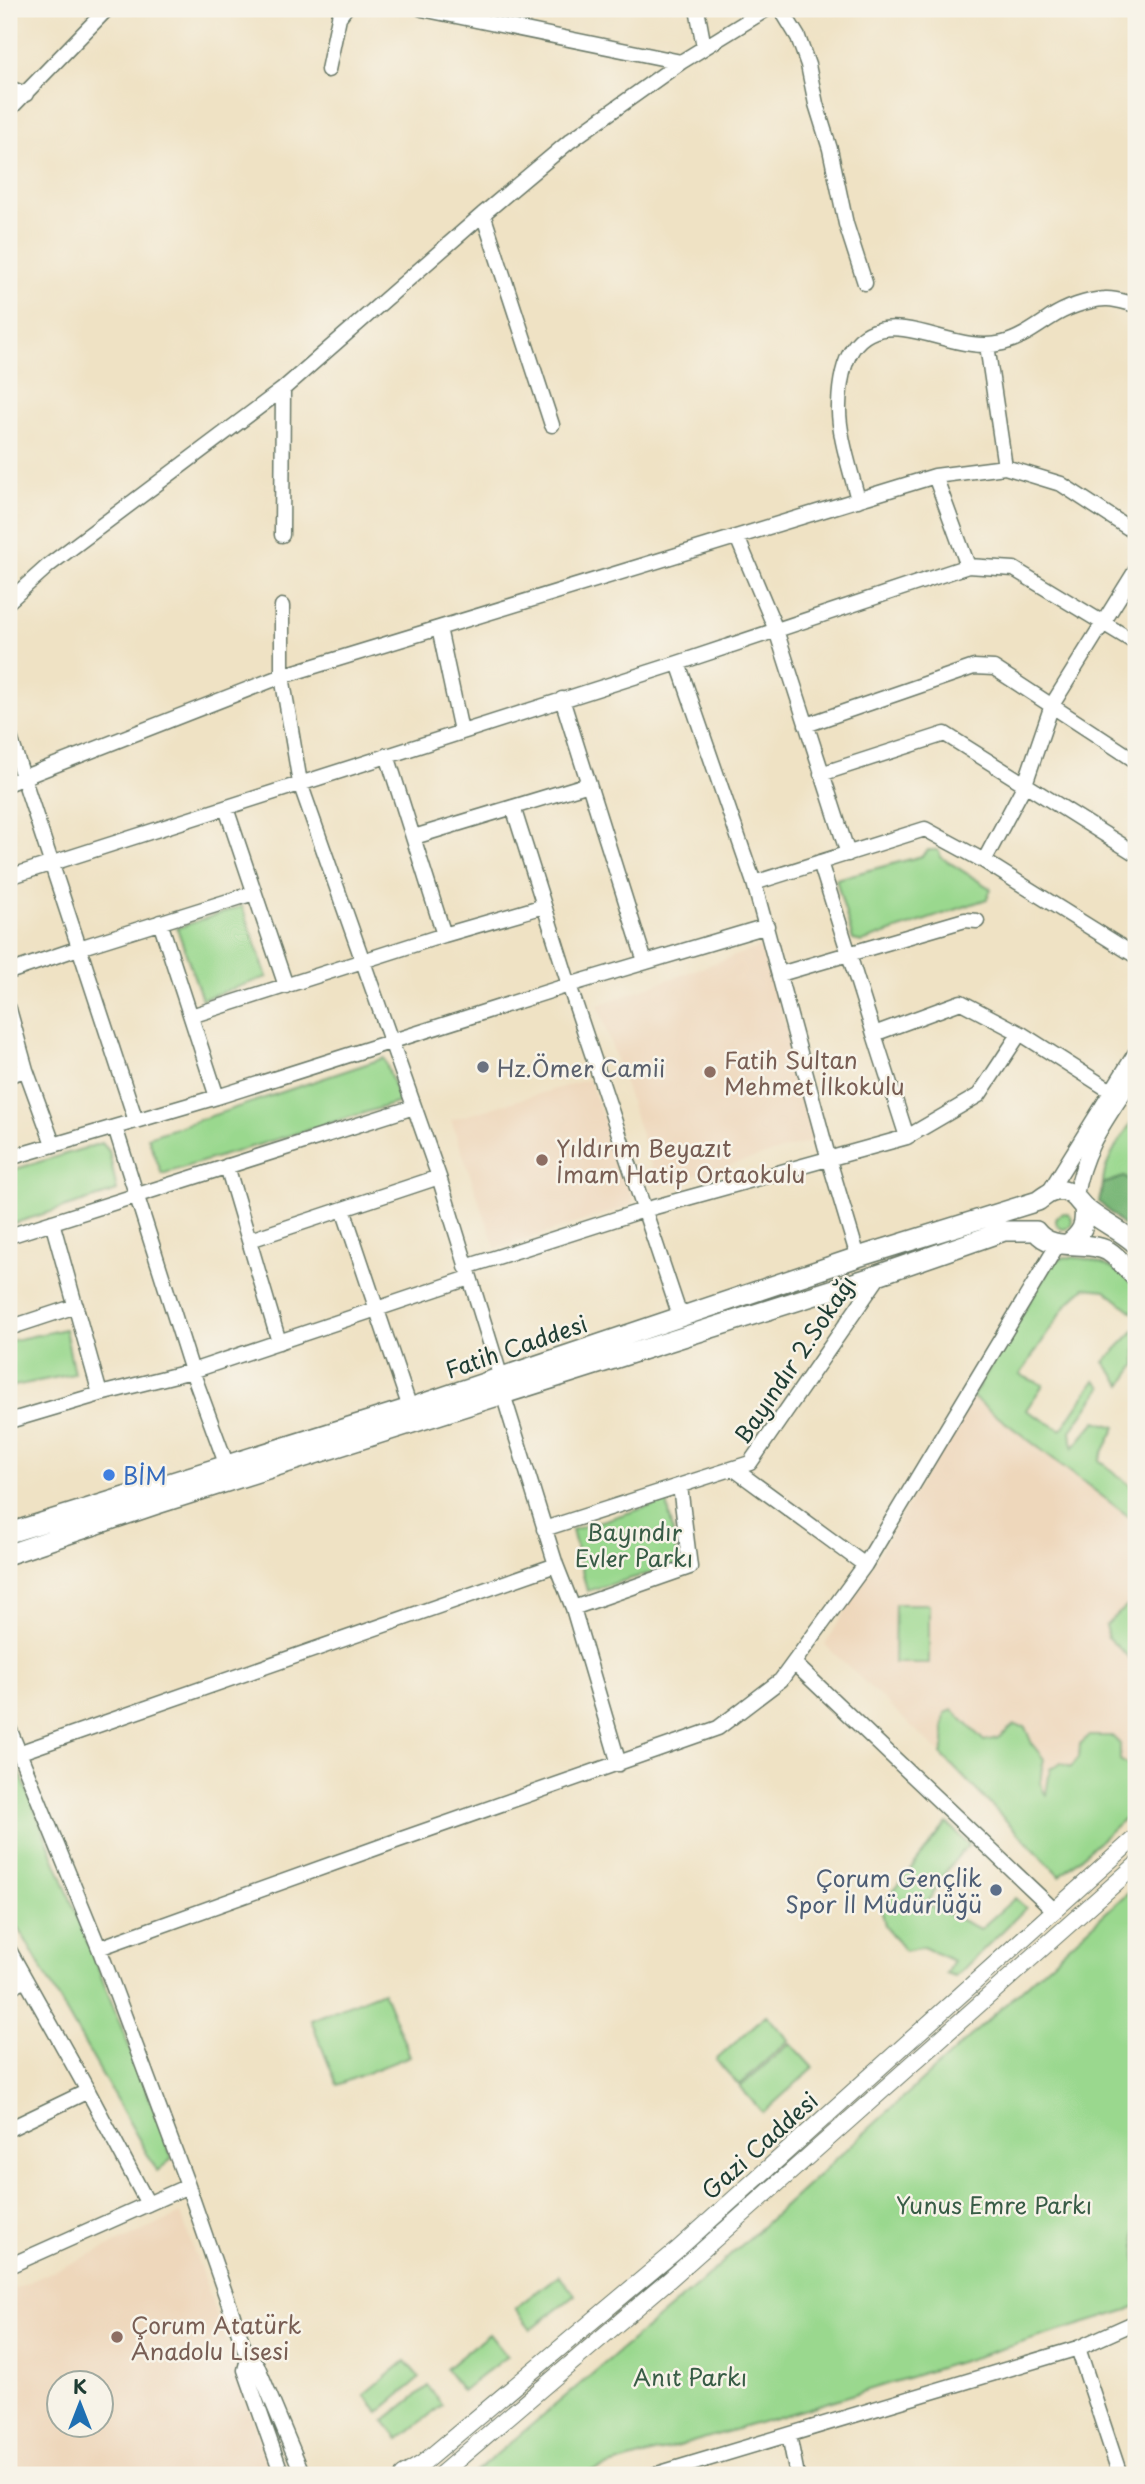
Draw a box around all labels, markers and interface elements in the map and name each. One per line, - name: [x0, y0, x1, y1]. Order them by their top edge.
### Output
- place label: Fatih Sultan Mehmet İlkokulu: [724, 1042, 904, 1103]
- place label: Hz.Ömer Camii: [497, 1050, 665, 1085]
- marker: Hz.Ömer Camii: [475, 1059, 491, 1075]
- marker: Fatih Sultan Mehmet İlkokulu: [702, 1064, 718, 1080]
- place label: Yıldırım Beyazıt İmam Hatip Ortaokulu: [556, 1130, 805, 1191]
- marker: Yıldırım Beyazıt İmam Hatip Ortaokulu: [534, 1152, 550, 1168]
- street label: Bayındır 2.Sokağı: [724, 1268, 864, 1450]
- street label: Fatih Caddesi: [440, 1305, 592, 1387]
- place label: BİM: [123, 1458, 167, 1493]
- marker: BİM: [101, 1467, 117, 1483]
- park label: Bayındır Evler Parkı: [575, 1514, 693, 1575]
- place label: Çorum Gençlik Spor İl Müdürlüğü: [785, 1860, 982, 1921]
- marker: Çorum Gençlik Spor İl Müdürlüğü: [988, 1882, 1004, 1898]
- street label: Gazi Caddesi: [693, 2083, 825, 2207]
- park label: Yunus Emre Parkı: [896, 2187, 1092, 2222]
- place label: Çorum Atatürk Anadolu Lisesi: [131, 2307, 301, 2368]
- marker: Çorum Atatürk Anadolu Lisesi: [109, 2329, 125, 2345]
- park label: Anıt Parkı: [633, 2359, 747, 2394]
- north arrow: [46, 2368, 116, 2438]
- text: K: [73, 2372, 87, 2400]

